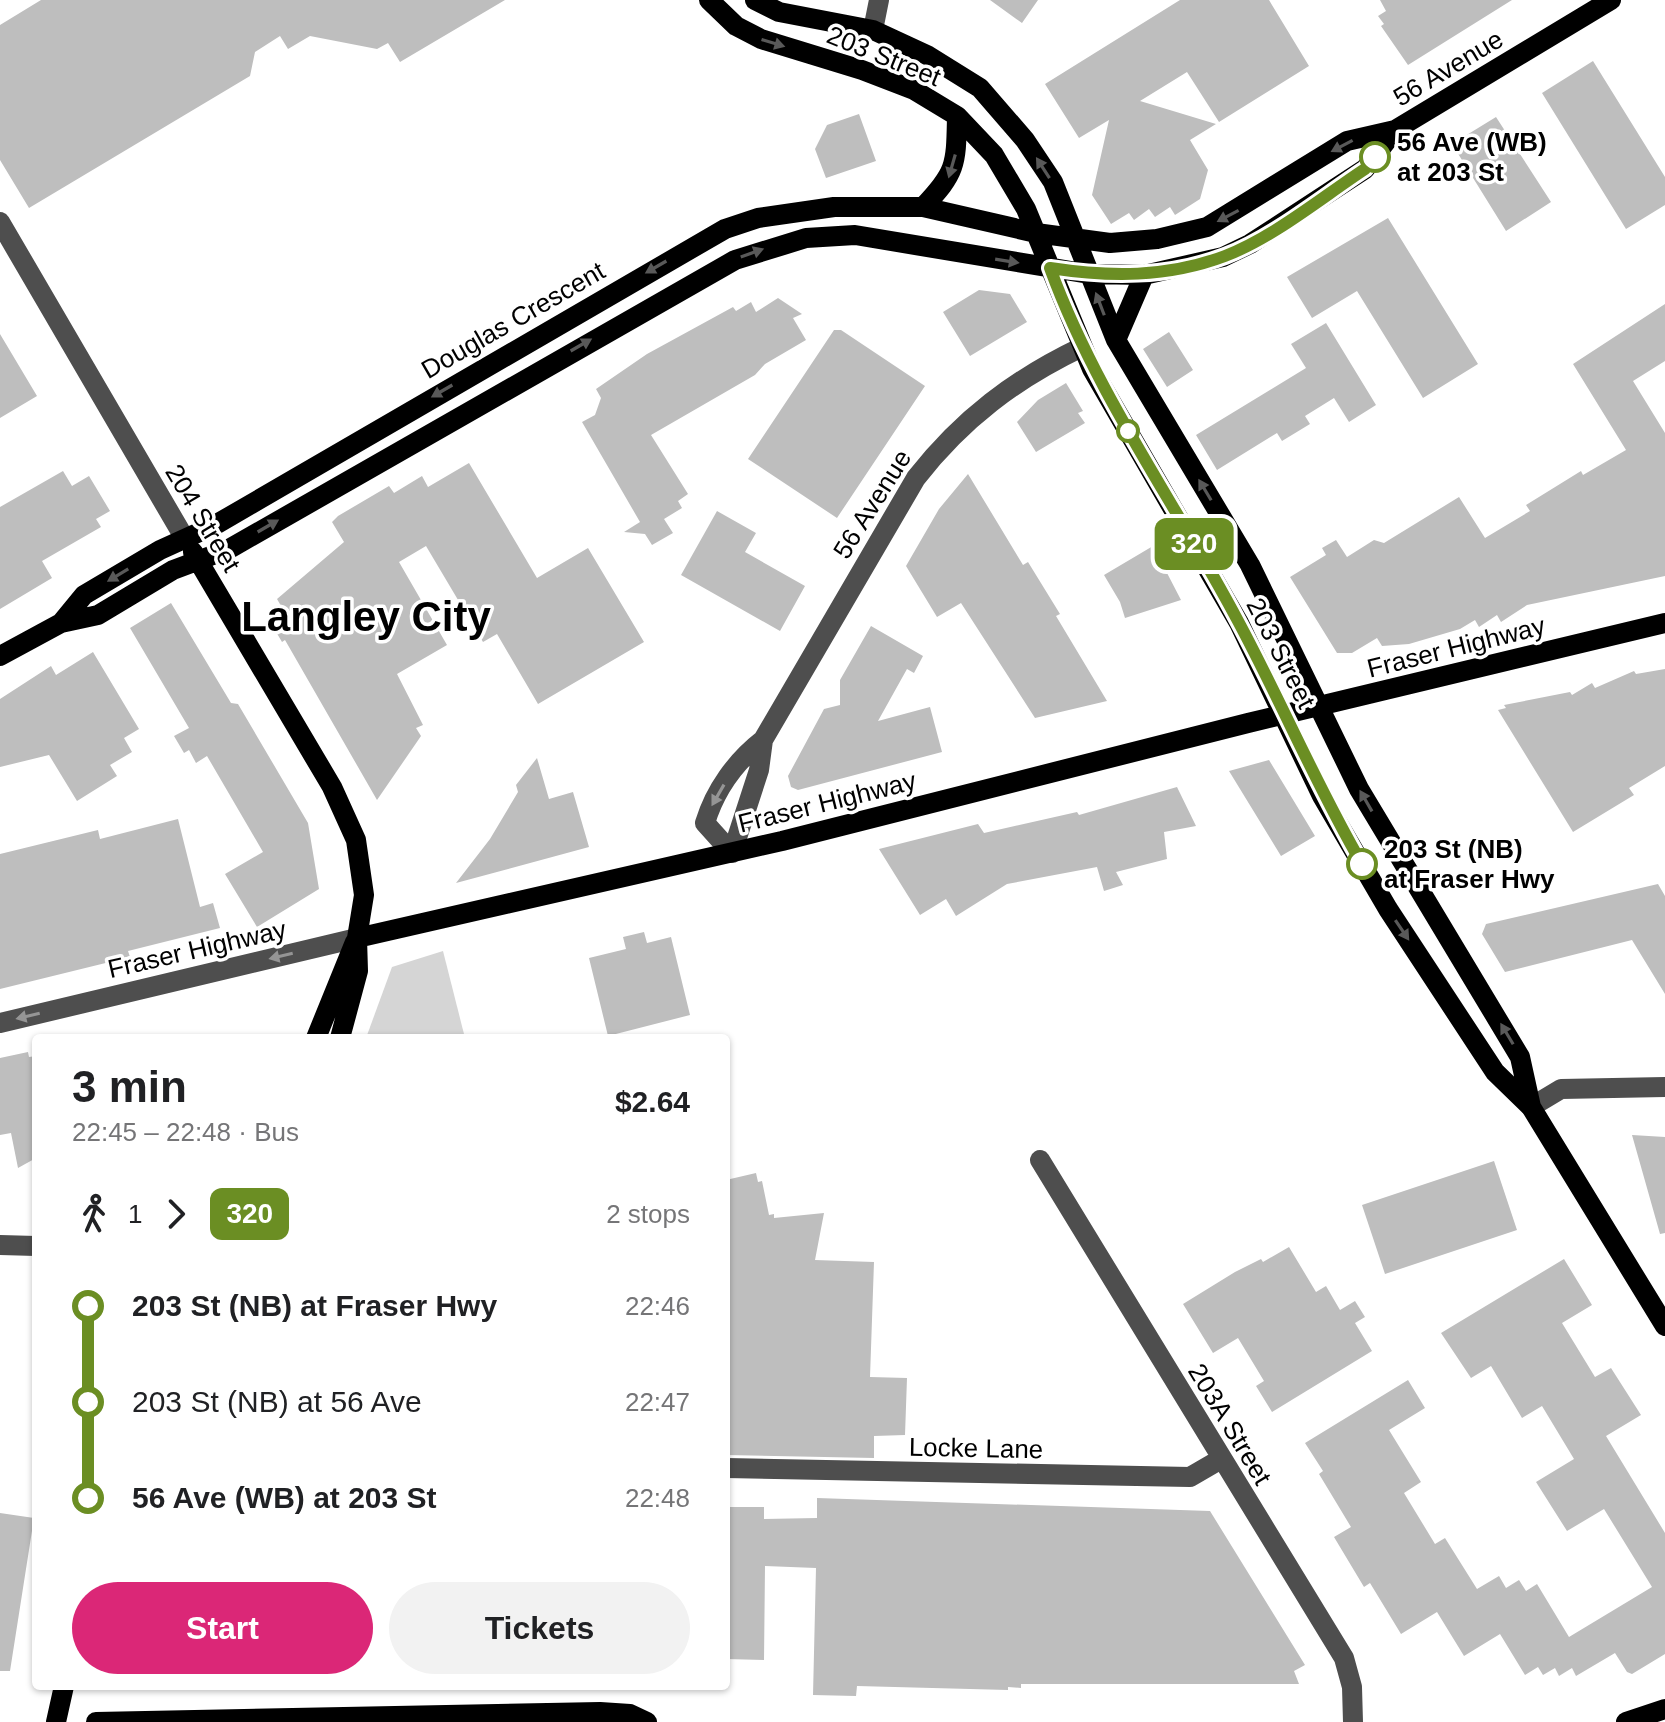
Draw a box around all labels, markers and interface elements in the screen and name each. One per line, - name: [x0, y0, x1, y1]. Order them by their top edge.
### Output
- street label: 203 Street: [823, 20, 946, 93]
- street label: 56 Avenue: [1388, 24, 1508, 112]
- one-way arrow: [761, 37, 785, 49]
- place label: 56 Ave (WB) at 203 St: [1397, 127, 1547, 187]
- one-way arrow: [1330, 139, 1353, 152]
- marker: 56 Ave (WB) at 203 St: [1360, 142, 1390, 172]
- one-way arrow: [945, 155, 958, 179]
- one-way arrow: [1036, 157, 1051, 178]
- one-way arrow: [1217, 209, 1239, 223]
- one-way arrow: [740, 247, 764, 259]
- street label: Douglas Crescent: [416, 255, 611, 385]
- one-way arrow: [995, 255, 1020, 267]
- one-way arrow: [645, 259, 667, 273]
- one-way arrow: [1093, 292, 1106, 316]
- one-way arrow: [570, 338, 593, 352]
- one-way arrow: [431, 384, 453, 398]
- unlabelled marker: [1117, 420, 1139, 442]
- street label: 56 Avenue: [827, 444, 917, 564]
- street label: 204 Street: [159, 459, 247, 578]
- one-way arrow: [1198, 479, 1212, 501]
- line badge: 320: [1148, 518, 1240, 570]
- one-way arrow: [257, 519, 279, 533]
- text: 320: [1171, 528, 1217, 559]
- one-way arrow: [107, 568, 129, 582]
- district label: Langley City: [241, 593, 491, 640]
- street label: 203 Street: [1240, 593, 1322, 714]
- street label: Fraser Highway: [1364, 610, 1548, 684]
- street label: Fraser Highway: [735, 765, 919, 839]
- one-way arrow: [711, 784, 725, 806]
- one-way arrow: [1359, 790, 1373, 812]
- place label: 203 St (NB) at Fraser Hwy: [1384, 834, 1555, 894]
- marker: 203 St (NB) at Fraser Hwy: [1347, 849, 1377, 879]
- street label: Fraser Highway: [105, 914, 289, 984]
- one-way arrow: [1395, 920, 1410, 941]
- one-way arrow: [268, 950, 293, 963]
- one-way arrow: [15, 1011, 40, 1023]
- one-way arrow: [1500, 1023, 1514, 1045]
- text: 3 min: [72, 1062, 187, 1111]
- text: $2.64: [615, 1085, 690, 1118]
- text: 22:45 – 22:48 · Bus: [72, 1117, 299, 1147]
- icon: walk: [72, 1192, 116, 1236]
- icon: forward: [154, 1192, 198, 1236]
- text: 320: [226, 1198, 273, 1229]
- text: 1: [128, 1199, 142, 1229]
- text: 2 stops: [606, 1199, 690, 1229]
- text: 203 St (NB) at Fraser Hwy: [132, 1289, 497, 1322]
- text: 22:46: [625, 1291, 690, 1321]
- street label: 203A Street: [1182, 1358, 1278, 1491]
- text: 203 St (NB) at 56 Ave: [132, 1385, 422, 1418]
- text: 22:47: [625, 1387, 690, 1417]
- street label: Locke Lane: [909, 1432, 1043, 1464]
- text: 56 Ave (WB) at 203 St: [132, 1481, 437, 1514]
- text: 22:48: [625, 1483, 690, 1513]
- button: Start: [72, 1582, 373, 1674]
- button: Tickets: [389, 1582, 690, 1674]

